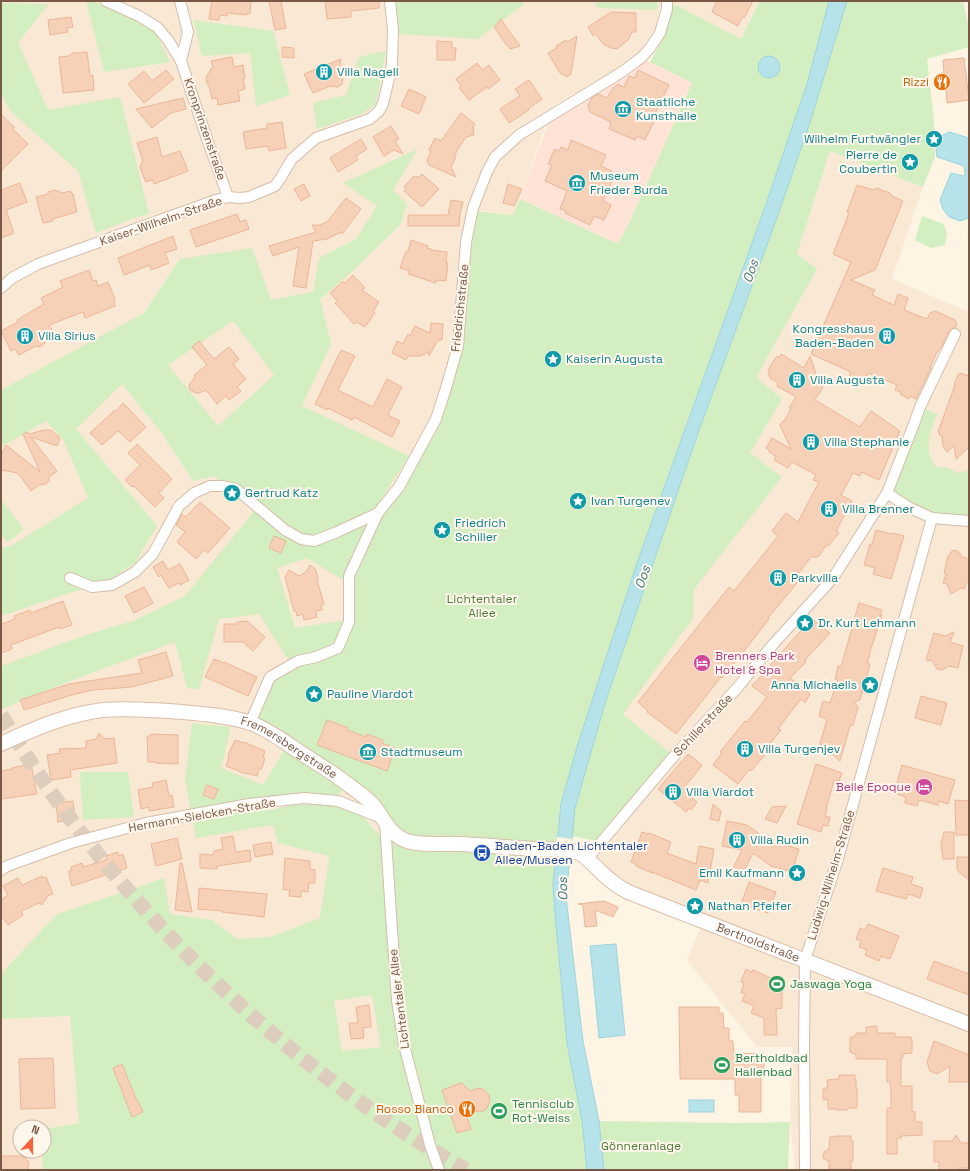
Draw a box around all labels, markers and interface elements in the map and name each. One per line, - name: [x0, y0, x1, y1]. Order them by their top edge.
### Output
- building icon: Villa Nagell: [314, 62, 334, 82]
- place label: Villa Nagell: [337, 64, 399, 80]
- restaurant icon: Rizzi: [932, 72, 952, 92]
- place label: Rizzi: [903, 74, 929, 90]
- street label: Kronprinzenstraße: [180, 76, 230, 182]
- place label: Staatliche Kunsthalle: [636, 94, 697, 124]
- museum icon: Staatliche Kunsthalle: [613, 99, 633, 119]
- place icon: Wilhelm Furtwängler: [924, 129, 944, 149]
- place label: Wilhelm Furtwängler: [804, 131, 921, 147]
- place label: Pierre de Coubertin: [839, 147, 897, 177]
- place icon: Pierre de Coubertin: [900, 152, 920, 172]
- place label: Museum Frieder Burda: [590, 168, 668, 198]
- museum icon: Museum Frieder Burda: [567, 173, 587, 193]
- street label: Kaiser-Wilhelm-Straße: [98, 193, 224, 249]
- water label: Oos: [739, 256, 763, 285]
- street label: Friedrichstraße: [447, 263, 473, 353]
- place label: Kongresshaus Baden-Baden: [793, 321, 874, 351]
- building icon: Villa Sirius: [15, 326, 35, 346]
- building icon: Kongresshaus Baden-Baden: [877, 326, 897, 346]
- place label: Villa Sirius: [38, 328, 96, 344]
- place icon: Kaiserin Augusta: [543, 349, 563, 369]
- place label: Kaiserin Augusta: [566, 351, 663, 367]
- building icon: Villa Augusta: [787, 370, 807, 390]
- place label: Villa Augusta: [810, 372, 885, 388]
- building icon: Villa Stephanie: [801, 432, 821, 452]
- place label: Villa Stephanie: [824, 434, 909, 450]
- place icon: Gertrud Katz: [222, 483, 242, 503]
- place label: Gertrud Katz: [245, 485, 318, 501]
- place icon: Ivan Turgenev: [568, 491, 588, 511]
- place label: Ivan Turgenev: [591, 493, 671, 509]
- building icon: Villa Brenner: [819, 499, 839, 519]
- place label: Villa Brenner: [842, 501, 914, 517]
- place label: Friedrich Schiller: [455, 515, 506, 545]
- place icon: Friedrich Schiller: [432, 520, 452, 540]
- water label: Oos: [631, 562, 655, 591]
- building icon: Parkvilla: [768, 568, 788, 588]
- place label: Parkvilla: [791, 570, 838, 586]
- park label: Lichtentaler Allee: [447, 591, 518, 621]
- place icon: Dr. Kurt Lehmann: [795, 613, 815, 633]
- place label: Dr. Kurt Lehmann: [818, 615, 916, 631]
- place label: Brenners Park Hotel & Spa: [715, 648, 795, 678]
- hotel icon: Brenners Park Hotel & Spa: [692, 653, 712, 673]
- place icon: Anna Michaelis: [860, 675, 880, 695]
- place label: Anna Michaelis: [771, 677, 857, 693]
- place icon: Pauline Viardot: [304, 684, 324, 704]
- place label: Pauline Viardot: [327, 686, 413, 702]
- street label: Schillerstraße: [670, 690, 736, 760]
- street label: Fremersbergstraße: [239, 712, 341, 782]
- building icon: Villa Turgenjev: [735, 739, 755, 759]
- place label: Villa Turgenjev: [758, 741, 841, 757]
- museum icon: Stadtmuseum: [358, 742, 378, 762]
- place label: Stadtmuseum: [381, 744, 463, 760]
- hotel icon: Belle Epoque: [914, 777, 934, 797]
- place label: Belle Epoque: [836, 779, 911, 795]
- building icon: Villa Viardot: [663, 782, 683, 802]
- place label: Villa Viardot: [686, 784, 754, 800]
- street label: Hermann-Sielcken-Straße: [127, 794, 277, 836]
- street label: Ludwig-Wilhelm-Straße: [804, 808, 858, 942]
- building icon: Villa Rudin: [727, 830, 747, 850]
- place label: Villa Rudin: [750, 832, 809, 848]
- place label: Baden-Baden Lichtentaler Allee/Museen: [495, 838, 648, 868]
- bus stop icon: Baden-Baden Lichtentaler Allee/Museen: [472, 843, 492, 863]
- place icon: Emil Kaufmann: [787, 863, 807, 883]
- place label: Emil Kaufmann: [699, 865, 784, 881]
- water label: Oos: [554, 876, 571, 901]
- place icon: Nathan Pfeifer: [685, 896, 705, 916]
- place label: Nathan Pfeifer: [708, 898, 792, 914]
- street label: Bertholdstraße: [714, 919, 802, 966]
- street label: Lichtentaler Allee: [385, 948, 413, 1050]
- sports icon: Jaswaga Yoga: [767, 974, 787, 994]
- place label: Jaswaga Yoga: [790, 976, 872, 992]
- place label: Bertholdbad Hallenbad: [735, 1050, 808, 1080]
- sports icon: Bertholdbad Hallenbad: [712, 1055, 732, 1075]
- place label: Tennisclub Rot-Weiss: [512, 1096, 574, 1126]
- restaurant icon: Rosso Bianco: [457, 1099, 477, 1119]
- place label: Rosso Bianco: [376, 1101, 454, 1117]
- sports icon: Tennisclub Rot-Weiss: [489, 1101, 509, 1121]
- north arrow: [12, 1119, 52, 1159]
- text: N: [30, 1122, 42, 1138]
- park label: Gönneranlage: [601, 1138, 681, 1154]

